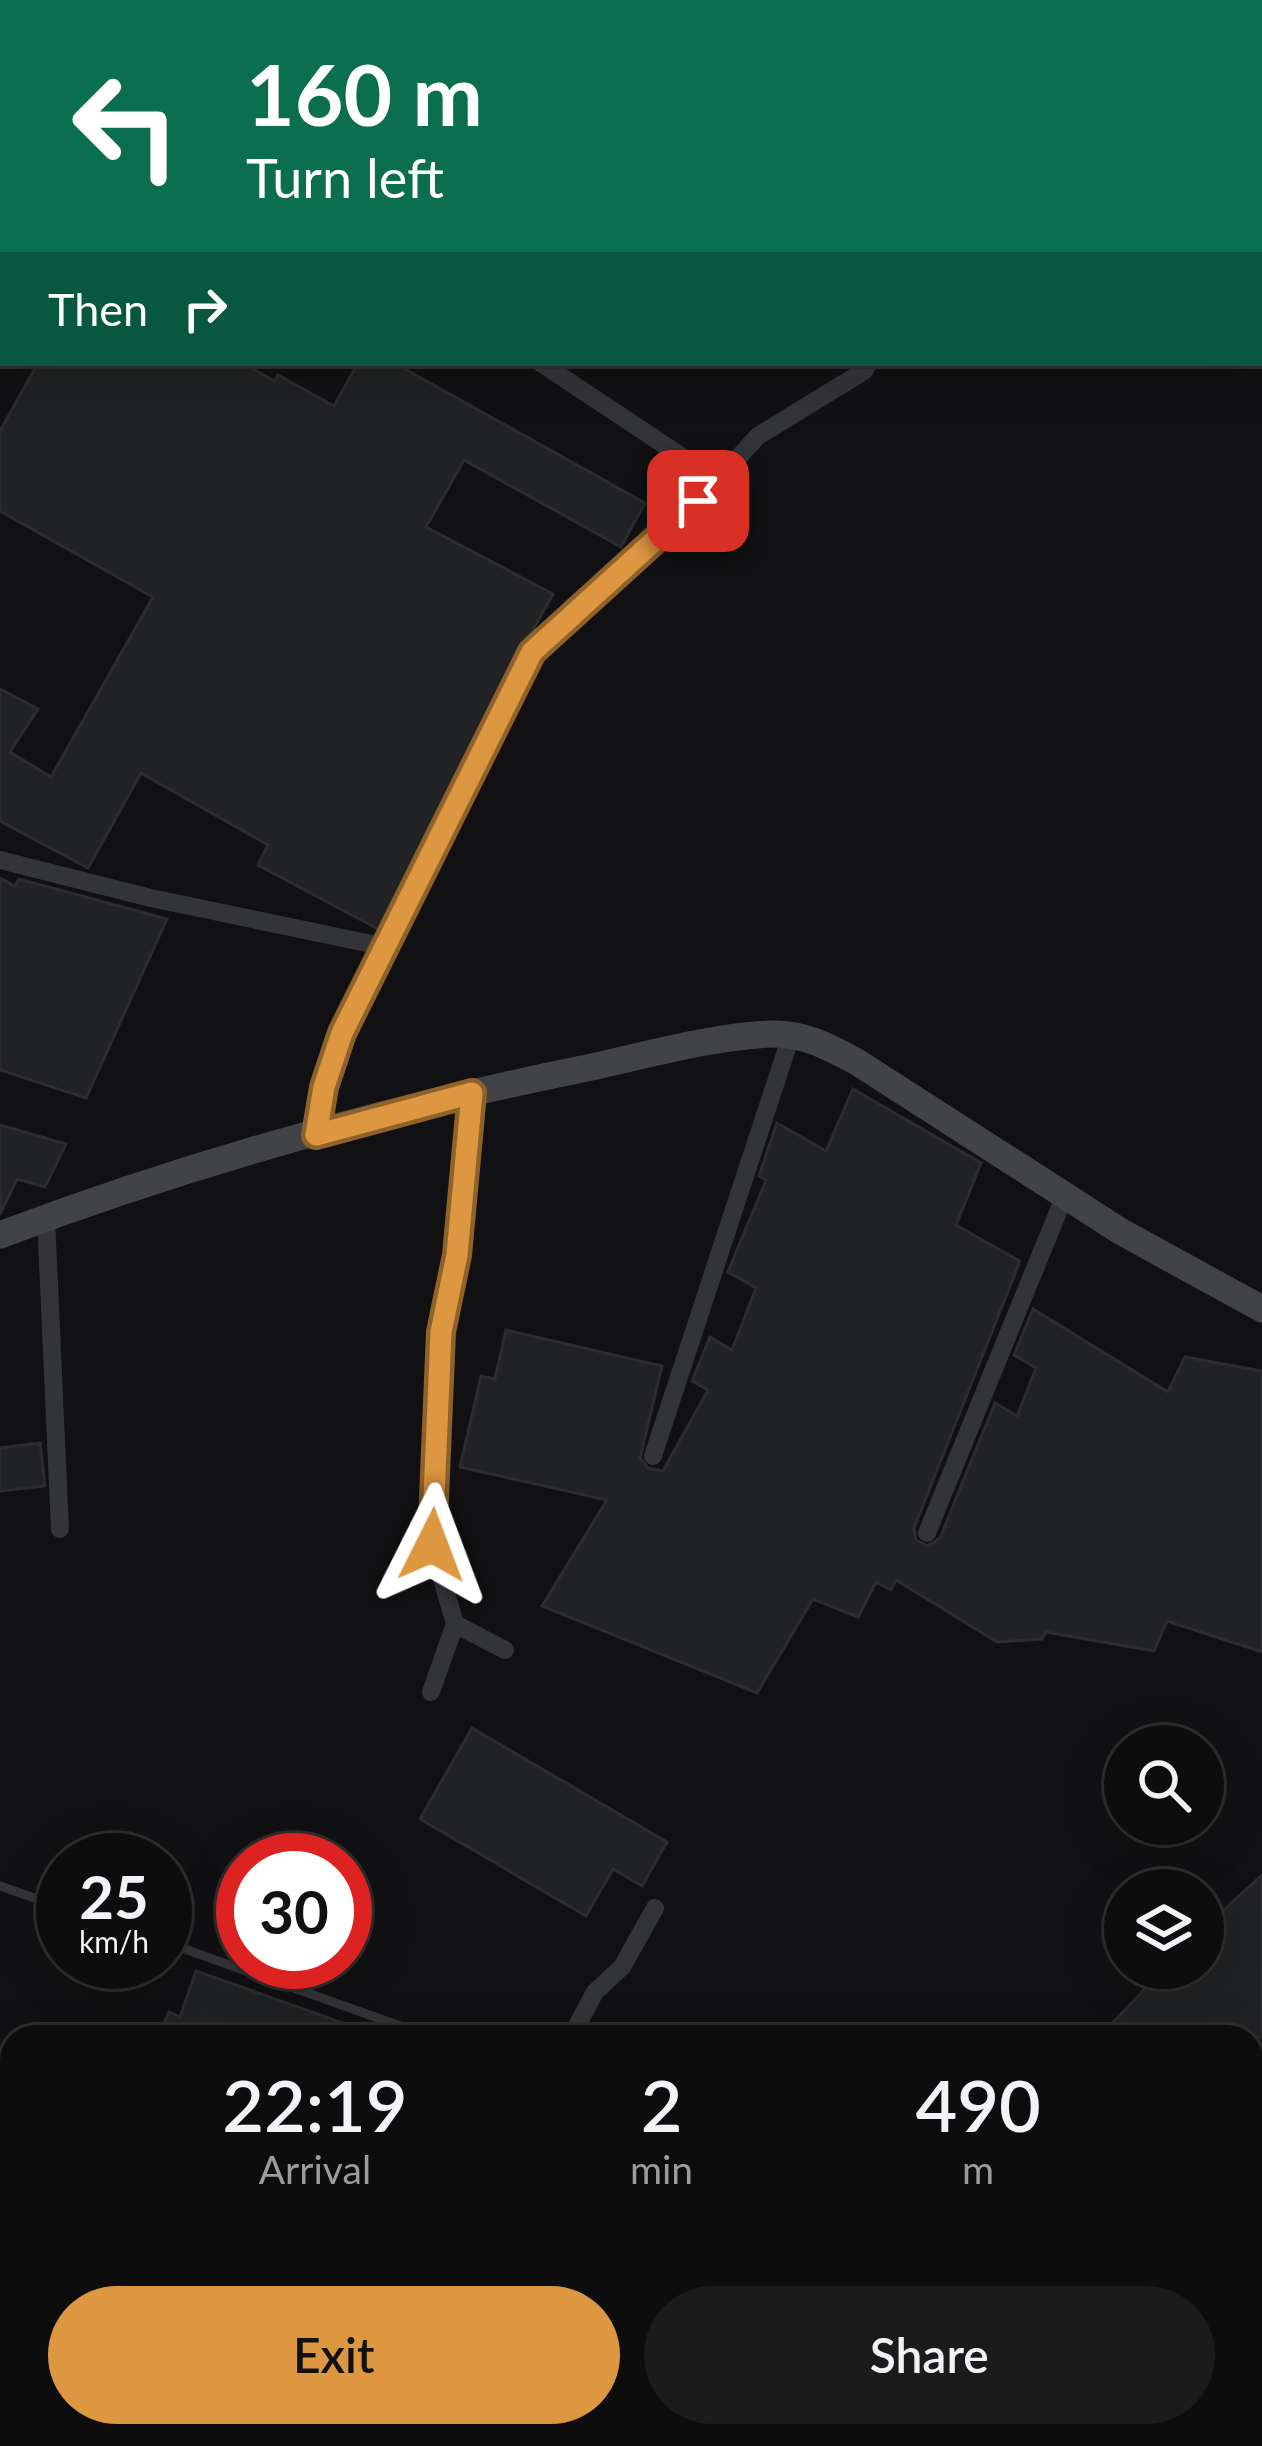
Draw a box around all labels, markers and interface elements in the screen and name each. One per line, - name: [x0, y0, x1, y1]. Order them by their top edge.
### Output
- text: 160 m: [246, 43, 483, 144]
- icon: left: [48, 48, 204, 204]
- text: Turn left: [246, 145, 444, 210]
- icon: right: [172, 276, 238, 342]
- text: Then: [48, 282, 148, 336]
- pin: [647, 450, 749, 552]
- icon: arrive: [665, 468, 731, 534]
- position arrow: [369, 1482, 495, 1608]
- map controls: [1104, 1725, 1224, 1989]
- button: search: [1104, 1725, 1224, 1845]
- speed limit sign: 30: [216, 1833, 372, 1989]
- text: 25: [79, 1860, 149, 1932]
- button: layers: [1104, 1869, 1224, 1989]
- text: km/h: [79, 1923, 149, 1959]
- text: 22:19: [222, 2061, 408, 2147]
- text: 2: [641, 2061, 682, 2147]
- text: 490: [915, 2061, 1041, 2147]
- text: Arrival: [259, 2146, 371, 2192]
- text: min: [630, 2146, 693, 2192]
- text: m: [962, 2146, 994, 2192]
- button: Exit: [48, 2286, 620, 2424]
- button: Share: [644, 2286, 1215, 2424]

